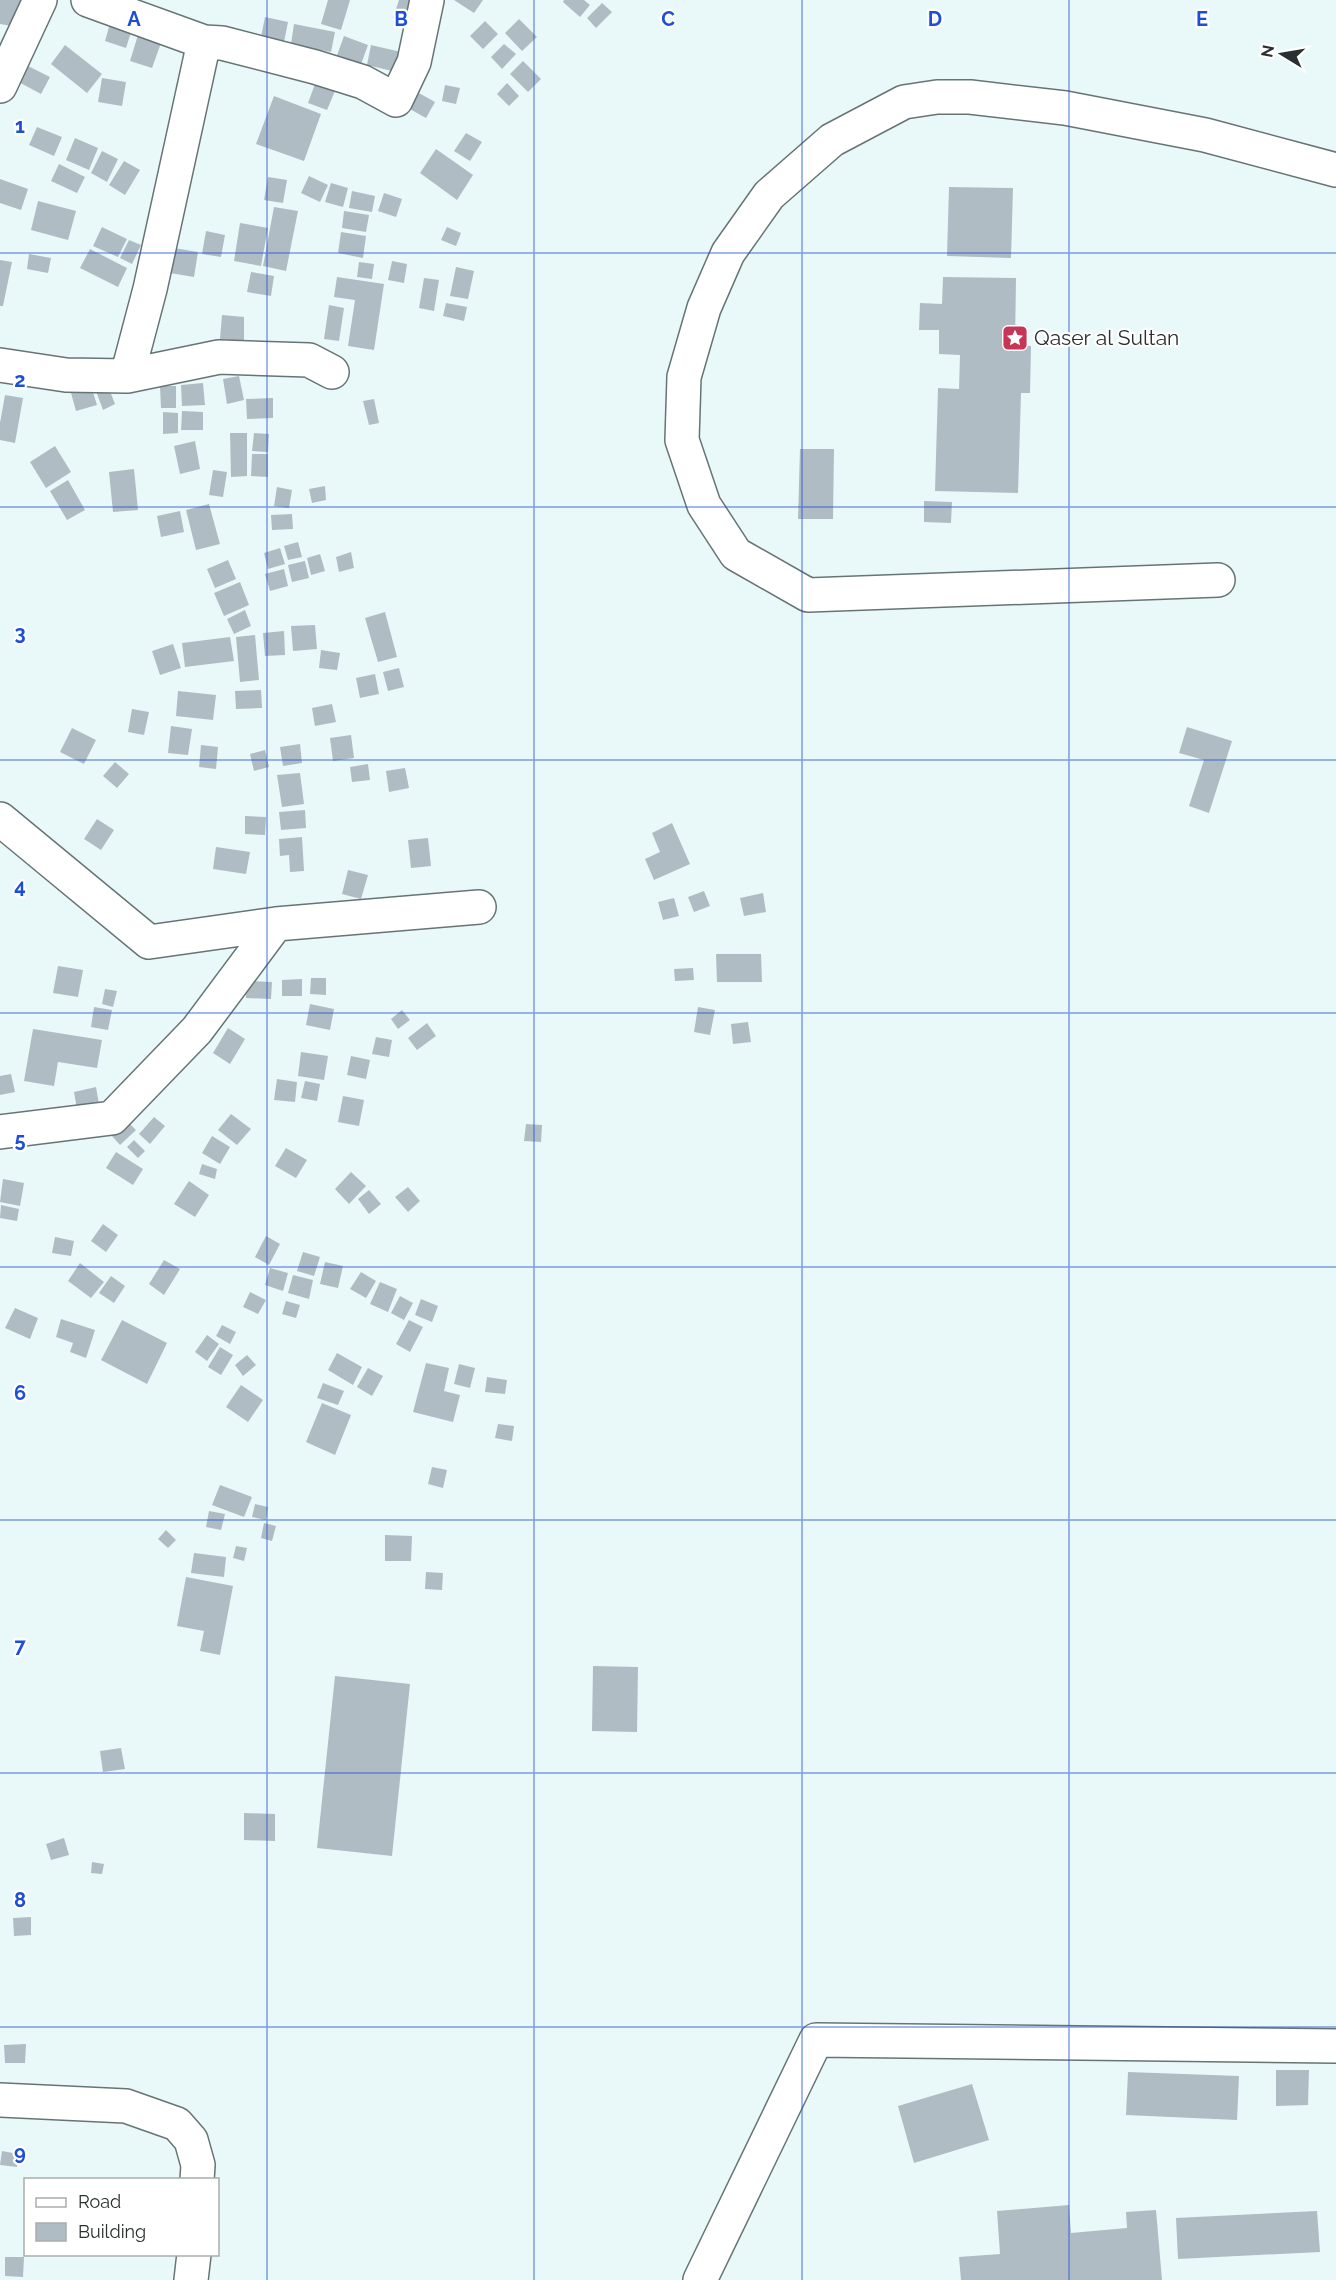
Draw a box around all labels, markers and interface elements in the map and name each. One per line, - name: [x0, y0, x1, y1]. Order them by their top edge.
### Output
- text: A: [127, 7, 141, 31]
- text: B: [394, 7, 408, 31]
- text: C: [661, 7, 675, 31]
- text: D: [928, 7, 942, 31]
- text: E: [1196, 7, 1208, 31]
- north arrow: [1252, 24, 1312, 84]
- text: N: [1257, 43, 1278, 59]
- text: 1: [15, 114, 25, 138]
- place icon: Qaser al Sultan: [1000, 323, 1030, 353]
- place label: Qaser al Sultan: [1034, 325, 1179, 350]
- text: 2: [14, 368, 26, 392]
- text: 3: [14, 621, 26, 645]
- text: 4: [14, 874, 26, 898]
- text: 5: [14, 1128, 26, 1152]
- text: 6: [14, 1381, 26, 1405]
- text: 7: [14, 1634, 26, 1658]
- text: 8: [14, 1888, 26, 1912]
- text: 9: [14, 2141, 26, 2165]
- legend: [24, 2178, 219, 2256]
- text: Road: [78, 2191, 121, 2212]
- text: Building: [78, 2221, 146, 2242]

